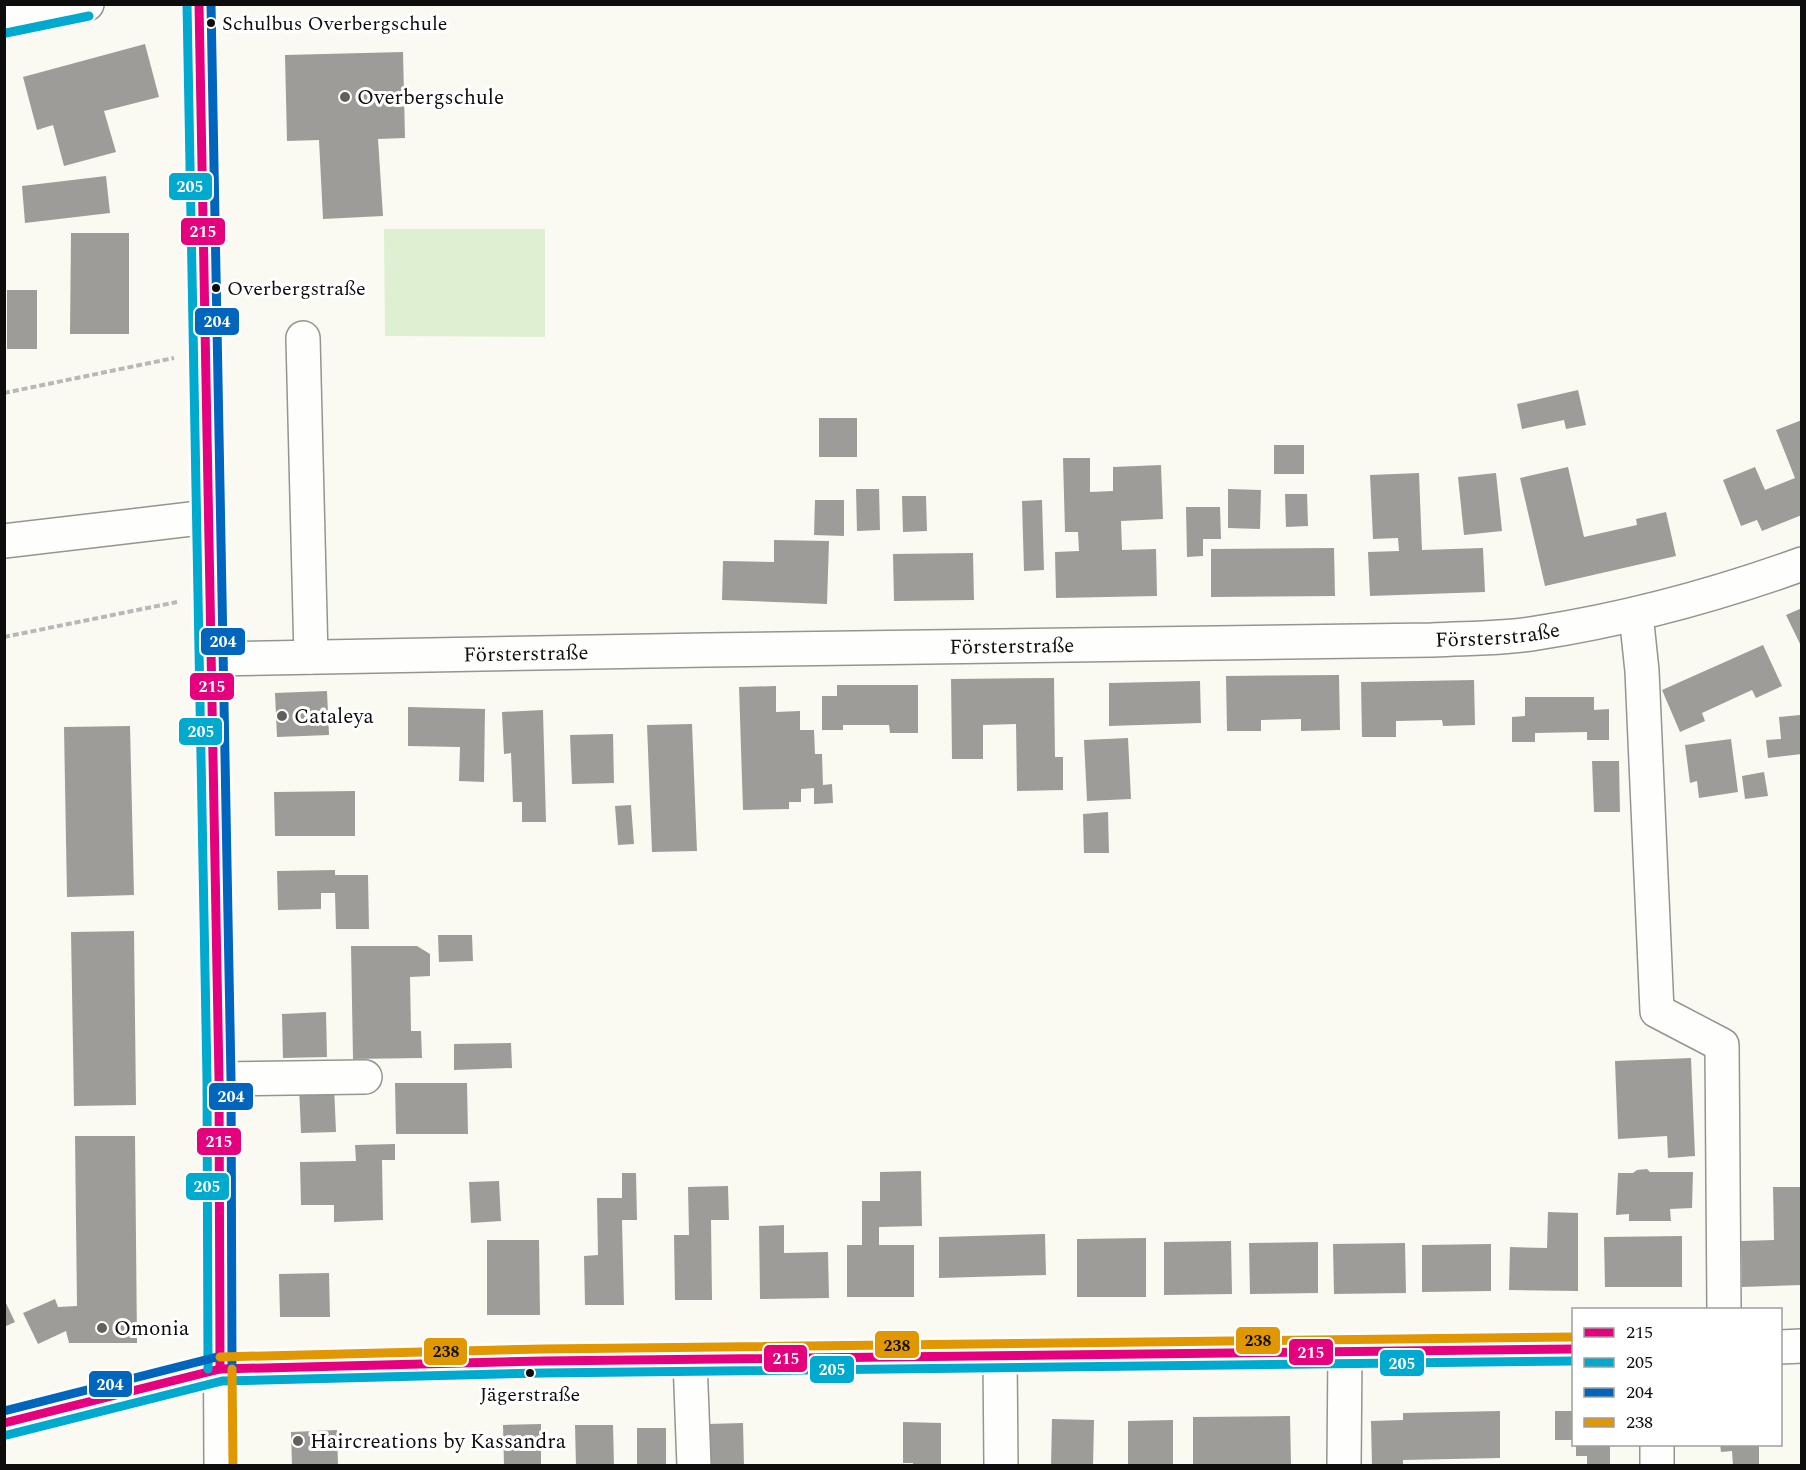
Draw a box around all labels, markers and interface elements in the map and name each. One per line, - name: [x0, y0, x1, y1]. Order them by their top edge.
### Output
- place label: Schulbus Overbergschule: [222, 9, 447, 39]
- marker: Schulbus Overbergschule: [205, 17, 217, 29]
- place label: Overbergschule: [357, 82, 504, 114]
- marker: Overbergschule: [338, 90, 352, 104]
- line badge: 205: [168, 172, 213, 201]
- text: 205: [177, 175, 203, 199]
- line badge: 215: [180, 217, 226, 246]
- text: 215: [190, 220, 216, 244]
- place label: Overbergstraße: [227, 274, 366, 304]
- marker: Overbergstraße: [210, 282, 222, 294]
- line badge: 204: [194, 307, 240, 336]
- text: 204: [204, 310, 230, 334]
- street label: Försterstraße: [1435, 614, 1563, 657]
- line badge: 204: [200, 627, 246, 656]
- text: 204: [210, 630, 236, 654]
- street label: Försterstraße: [949, 630, 1075, 664]
- street label: Försterstraße: [463, 637, 589, 671]
- line badge: 215: [189, 672, 235, 701]
- text: 215: [199, 675, 225, 699]
- place label: Cataleya: [294, 701, 375, 733]
- marker: Cataleya: [275, 709, 289, 723]
- line badge: 205: [178, 717, 223, 746]
- text: 205: [188, 720, 214, 744]
- line badge: 204: [208, 1082, 254, 1111]
- text: 204: [218, 1085, 244, 1109]
- line badge: 215: [196, 1127, 242, 1156]
- text: 215: [206, 1130, 232, 1154]
- line badge: 205: [185, 1172, 230, 1201]
- text: 205: [194, 1175, 220, 1199]
- legend: [1572, 1308, 1782, 1446]
- place label: Omonia: [114, 1313, 190, 1345]
- text: 215: [1626, 1319, 1653, 1346]
- marker: Omonia: [95, 1321, 109, 1335]
- line badge: 238: [1235, 1326, 1281, 1355]
- text: 238: [1245, 1329, 1271, 1353]
- line badge: 238: [874, 1330, 920, 1359]
- text: 238: [884, 1334, 910, 1358]
- line badge: 238: [423, 1337, 468, 1366]
- line badge: 215: [1288, 1338, 1334, 1366]
- text: 238: [433, 1340, 459, 1364]
- text: 215: [1298, 1341, 1324, 1365]
- line badge: 215: [763, 1344, 808, 1373]
- text: 215: [773, 1347, 799, 1371]
- line badge: 205: [1379, 1349, 1425, 1377]
- text: 205: [1626, 1349, 1653, 1376]
- text: 205: [1389, 1352, 1415, 1376]
- line badge: 205: [809, 1355, 855, 1384]
- text: 205: [819, 1358, 845, 1382]
- marker: Jägerstraße: [524, 1367, 536, 1379]
- line badge: 204: [88, 1370, 133, 1398]
- text: 204: [97, 1373, 123, 1397]
- text: 204: [1626, 1379, 1653, 1406]
- place label: Jägerstraße: [480, 1380, 580, 1410]
- text: 238: [1626, 1409, 1653, 1436]
- place label: Haircreations by Kassandra: [310, 1426, 567, 1458]
- marker: Haircreations by Kassandra: [291, 1434, 305, 1448]

